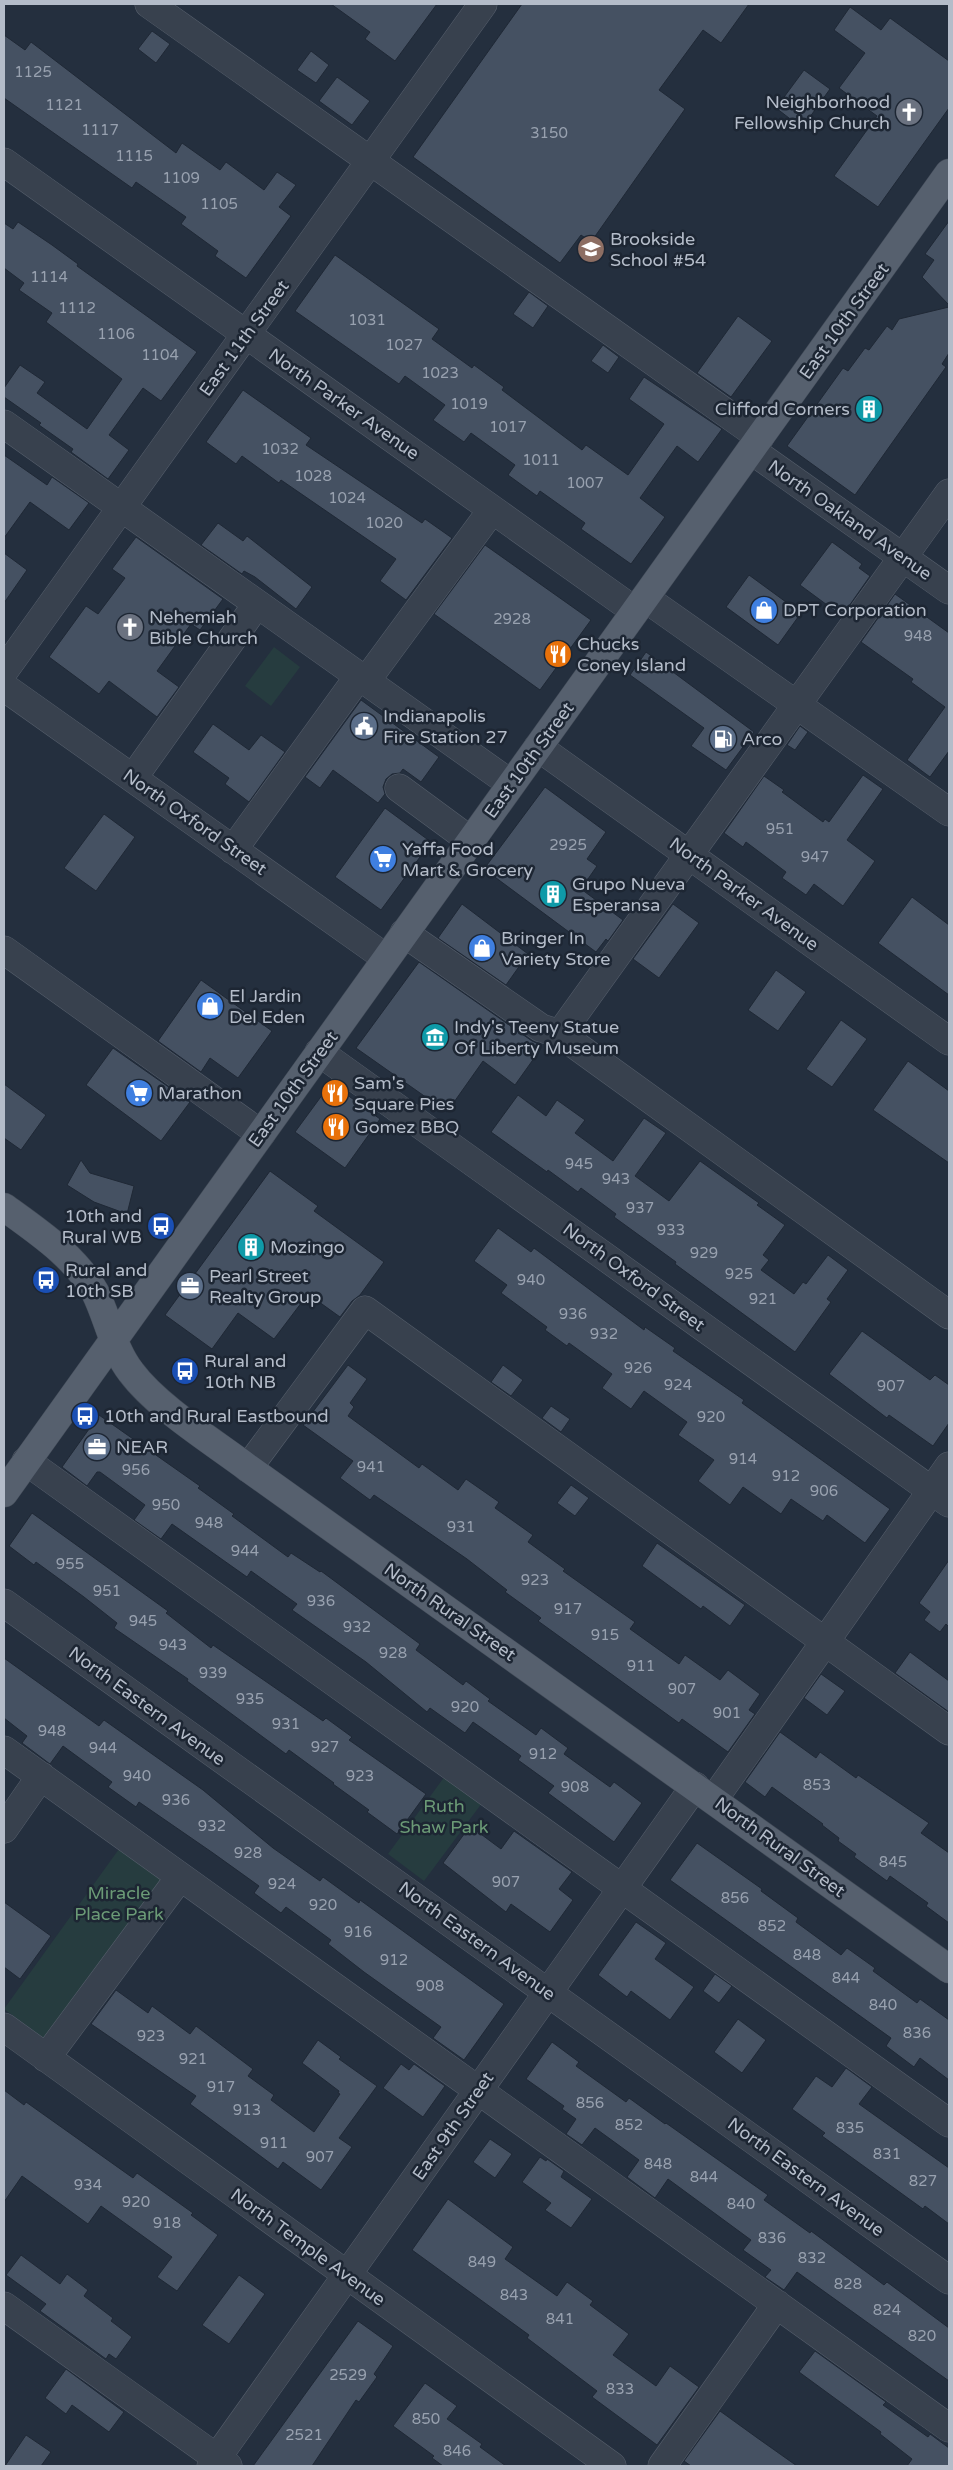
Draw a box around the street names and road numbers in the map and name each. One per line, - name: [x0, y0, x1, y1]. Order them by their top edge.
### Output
- street label: East 10th Street: [794, 259, 894, 383]
- street label: East 11th Street: [194, 276, 294, 400]
- street label: North Parker Avenue: [264, 344, 424, 464]
- street label: North Oakland Avenue: [764, 455, 936, 585]
- street label: East 10th Street: [479, 698, 579, 822]
- street label: North Oxford Street: [119, 764, 271, 880]
- street label: North Parker Avenue: [665, 832, 823, 956]
- street label: East 10th Street: [243, 1027, 343, 1151]
- street label: North Oxford Street: [559, 1218, 710, 1336]
- street label: North Rural Street: [380, 1558, 520, 1666]
- street label: North Eastern Avenue: [64, 1642, 230, 1770]
- street label: North Rural Street: [710, 1792, 850, 1902]
- street label: North Eastern Avenue: [394, 1877, 560, 2005]
- street label: East 9th Street: [408, 2068, 498, 2184]
- street label: North Eastern Avenue: [723, 2113, 889, 2241]
- street label: North Temple Avenue: [226, 2183, 390, 2311]

